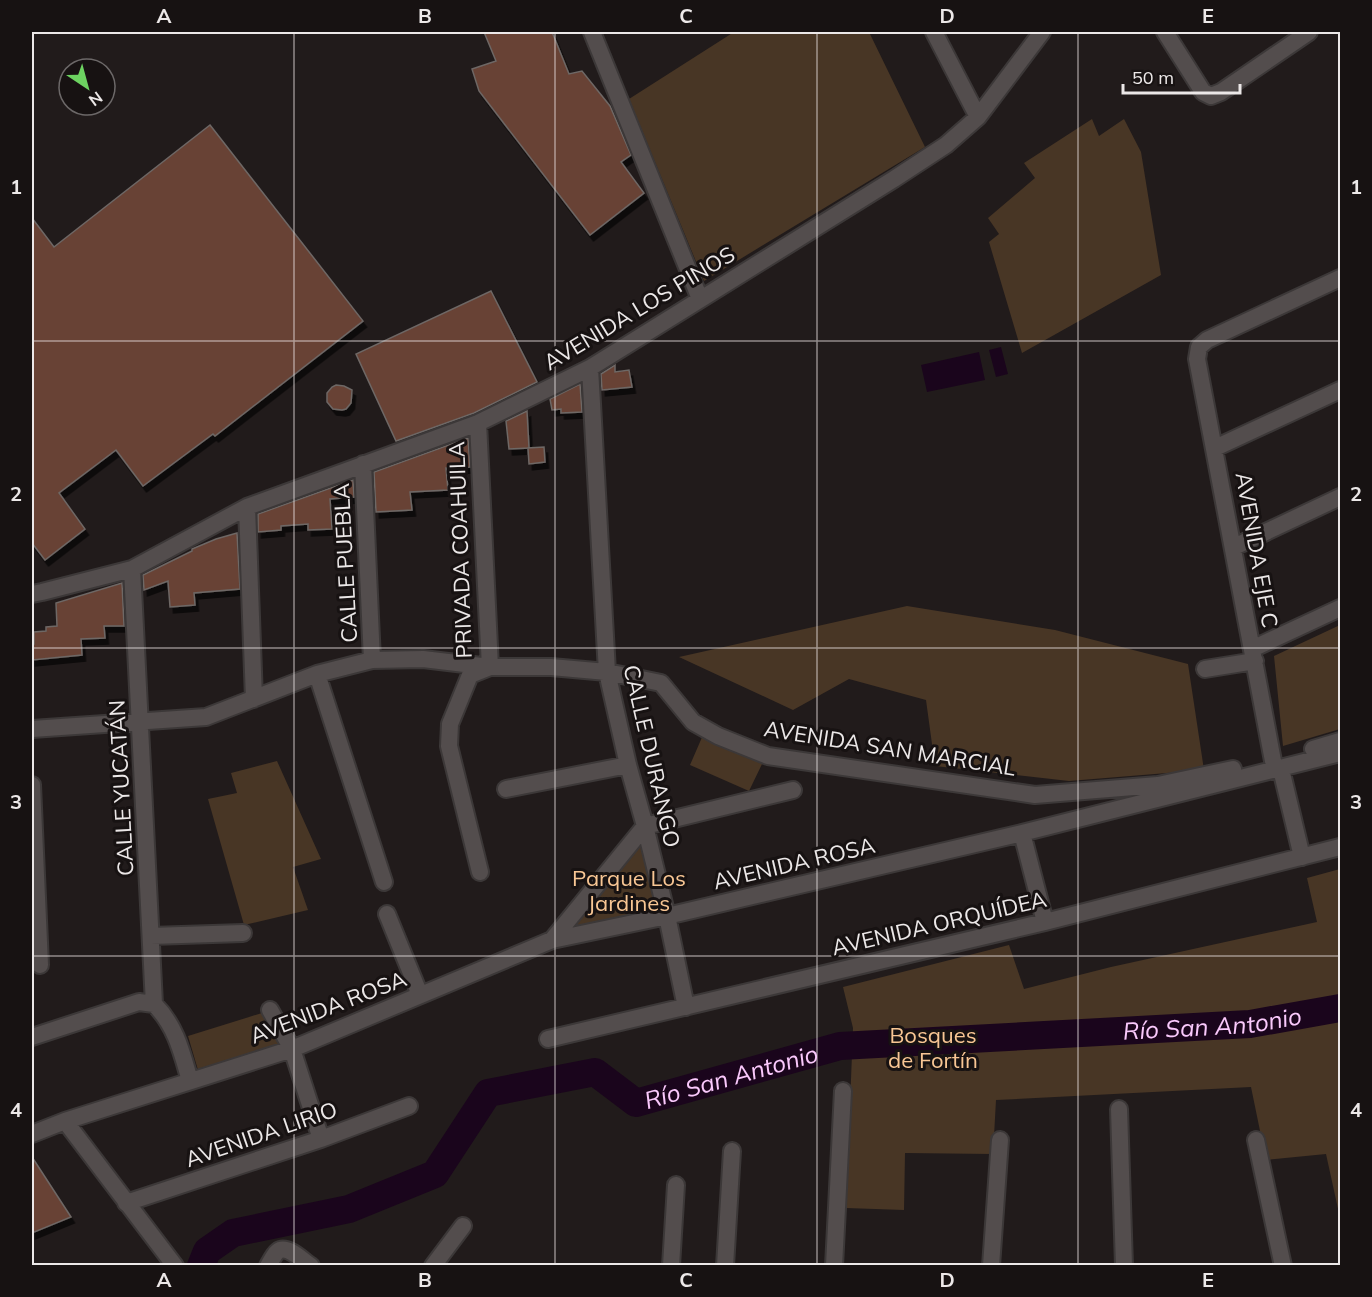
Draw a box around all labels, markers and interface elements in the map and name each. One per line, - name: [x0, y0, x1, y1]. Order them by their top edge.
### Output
- text: A: [157, 3, 172, 28]
- text: B: [418, 3, 432, 28]
- text: C: [679, 3, 693, 28]
- text: D: [939, 3, 955, 28]
- text: E: [1202, 3, 1214, 28]
- north arrow: [57, 57, 117, 117]
- scale bar: [1123, 57, 1240, 95]
- text: 50 m: [1132, 66, 1174, 89]
- text: N: [85, 87, 107, 111]
- text: 1: [10, 174, 22, 199]
- text: 1: [1350, 174, 1362, 199]
- street label: AVENIDA LOS PINOS: [538, 240, 740, 376]
- street label: PRIVADA COAHUILA: [442, 441, 478, 659]
- street label: AVENIDA EJE C: [1230, 470, 1284, 630]
- text: 2: [10, 481, 22, 506]
- text: 2: [1350, 481, 1362, 506]
- street label: CALLE PUEBLA: [327, 483, 363, 643]
- street label: CALLE DURANGO: [617, 662, 687, 850]
- street label: CALLE YUCATÁN: [102, 699, 140, 877]
- street label: AVENIDA SAN MARCIAL: [762, 714, 1018, 782]
- text: 3: [10, 789, 22, 814]
- text: 3: [1350, 789, 1362, 814]
- street label: AVENIDA ROSA: [710, 831, 878, 895]
- park label: Parque Los Jardines: [572, 864, 686, 917]
- street label: AVENIDA ORQUÍDEA: [829, 885, 1049, 961]
- street label: AVENIDA ROSA: [246, 964, 410, 1050]
- water label: Río San Antonio: [1122, 1000, 1304, 1046]
- park label: Bosques de Fortín: [888, 1021, 978, 1074]
- water label: Río San Antonio: [641, 1038, 821, 1115]
- street label: AVENIDA LIRIO: [181, 1095, 341, 1173]
- text: 4: [10, 1097, 22, 1122]
- text: 4: [1350, 1097, 1362, 1122]
- text: A: [157, 1267, 172, 1292]
- text: B: [418, 1267, 432, 1292]
- text: C: [679, 1267, 693, 1292]
- text: D: [939, 1267, 955, 1292]
- text: E: [1202, 1267, 1214, 1292]

